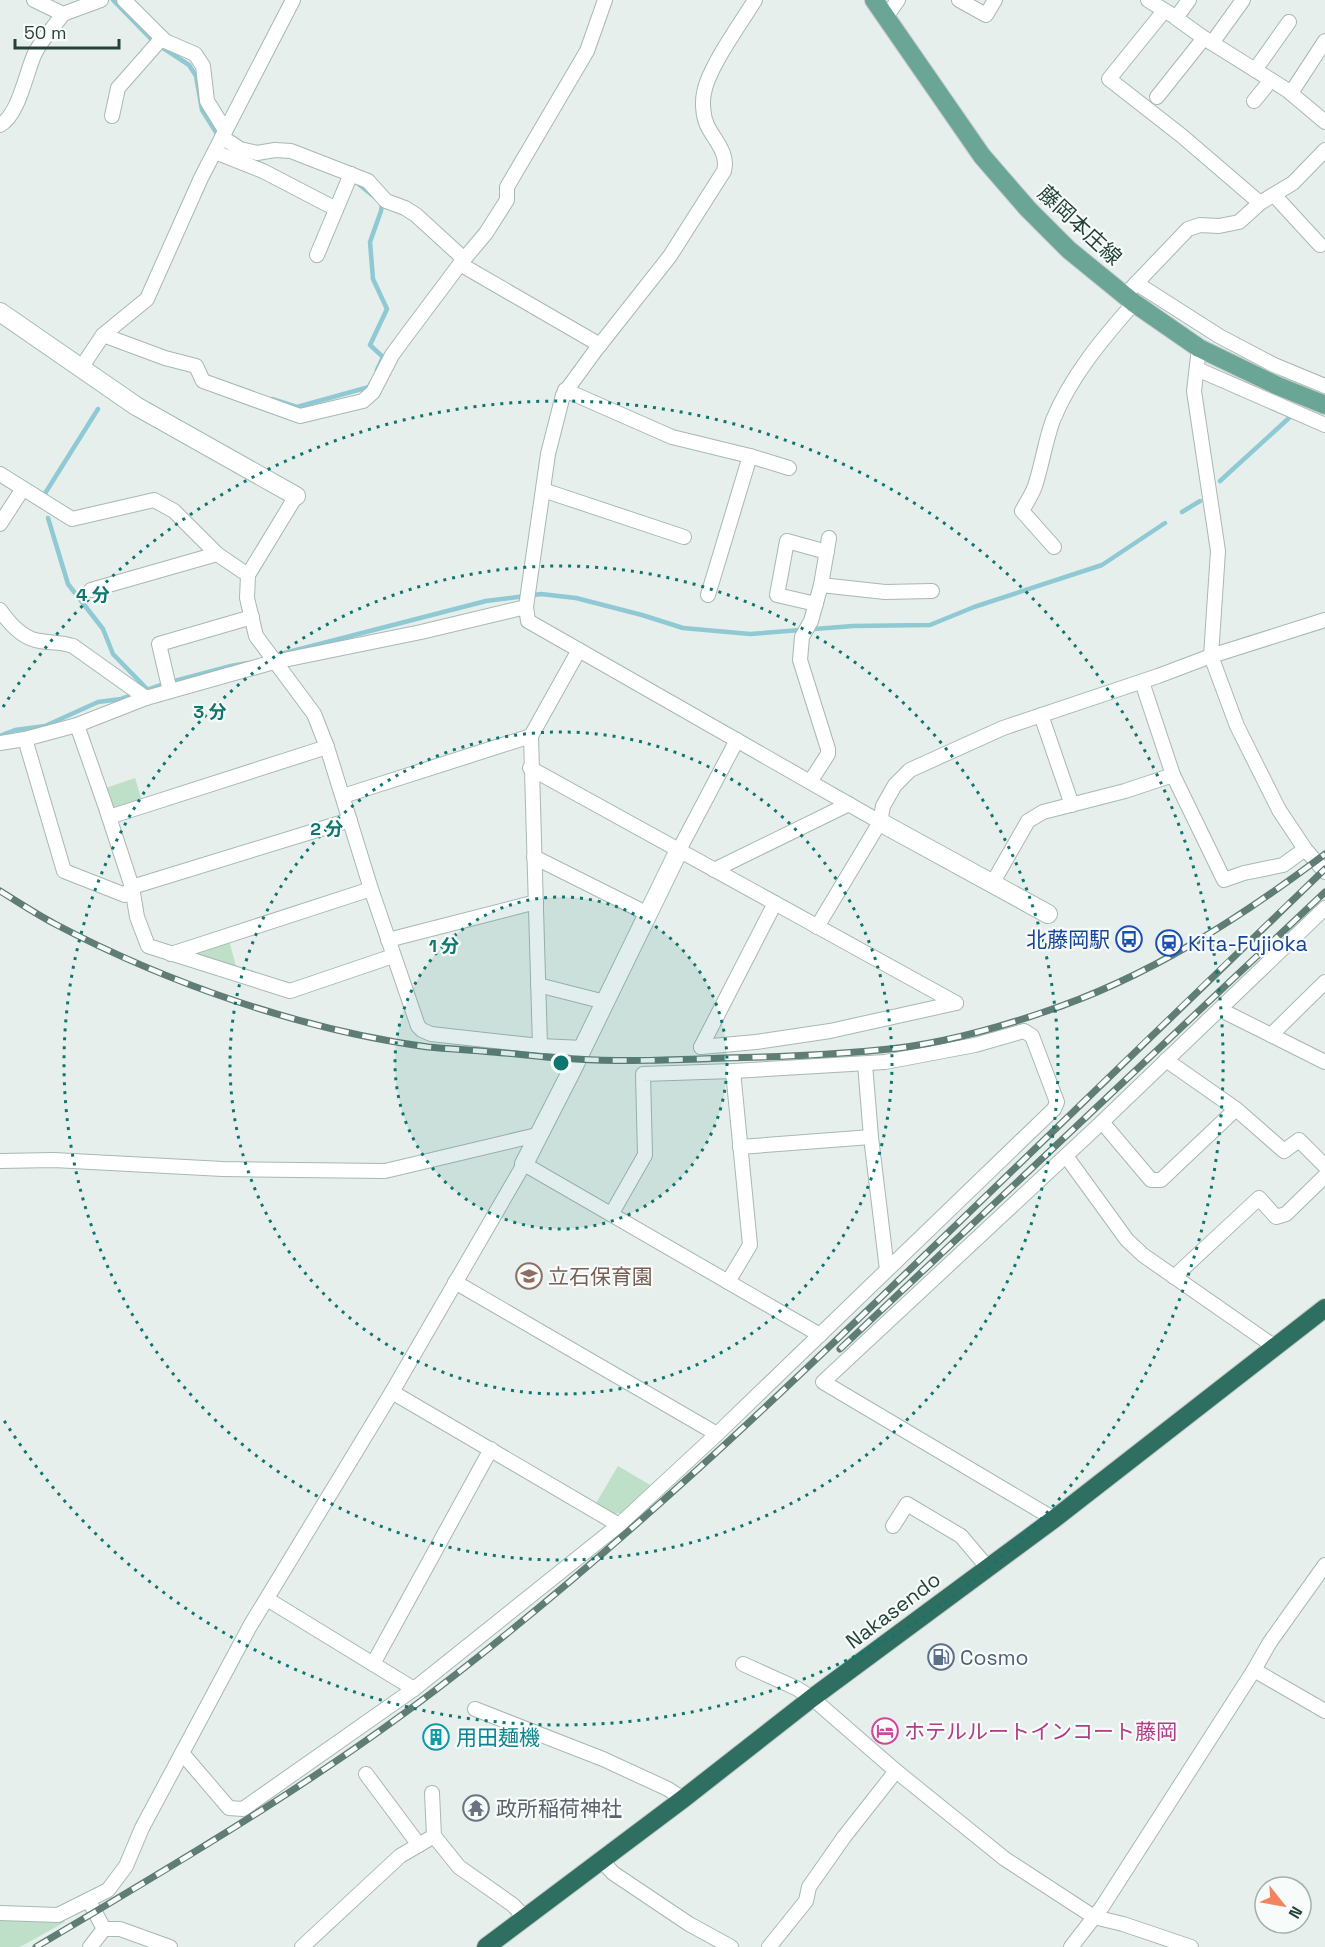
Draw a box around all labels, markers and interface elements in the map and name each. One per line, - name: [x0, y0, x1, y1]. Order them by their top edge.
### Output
- scale bar: [15, 12, 118, 50]
- text: 50 m: [24, 21, 66, 44]
- street label: 藤岡本庄線: [1032, 179, 1128, 271]
- text: 4 分: [76, 583, 110, 606]
- text: 3 分: [193, 700, 227, 723]
- text: 2 分: [310, 817, 344, 840]
- bus stop icon: 北藤岡駅: [1114, 924, 1144, 954]
- place label: 北藤岡駅: [1026, 926, 1110, 953]
- station icon: Kita-Fujioka: [1154, 928, 1184, 958]
- place label: Kita-Fujioka: [1188, 930, 1308, 957]
- text: 1 分: [429, 934, 459, 957]
- centre of rings: [551, 1053, 571, 1073]
- school or university icon: 立石保育園: [514, 1261, 544, 1291]
- place label: 立石保育園: [548, 1263, 653, 1290]
- street label: Nakasendo: [840, 1566, 946, 1654]
- fuel station icon: Cosmo: [926, 1642, 956, 1672]
- place label: Cosmo: [960, 1644, 1029, 1671]
- hotel icon: ホテルルートインコート藤岡: [870, 1716, 900, 1746]
- place label: ホテルルートインコート藤岡: [904, 1718, 1177, 1745]
- building icon: 用田麺機: [421, 1722, 451, 1752]
- place label: 用田麺機: [456, 1724, 540, 1751]
- temple icon: 政所稲荷神社: [461, 1793, 491, 1823]
- place label: 政所稲荷神社: [496, 1795, 622, 1822]
- north arrow: [1253, 1875, 1313, 1935]
- text: N: [1284, 1902, 1307, 1922]

